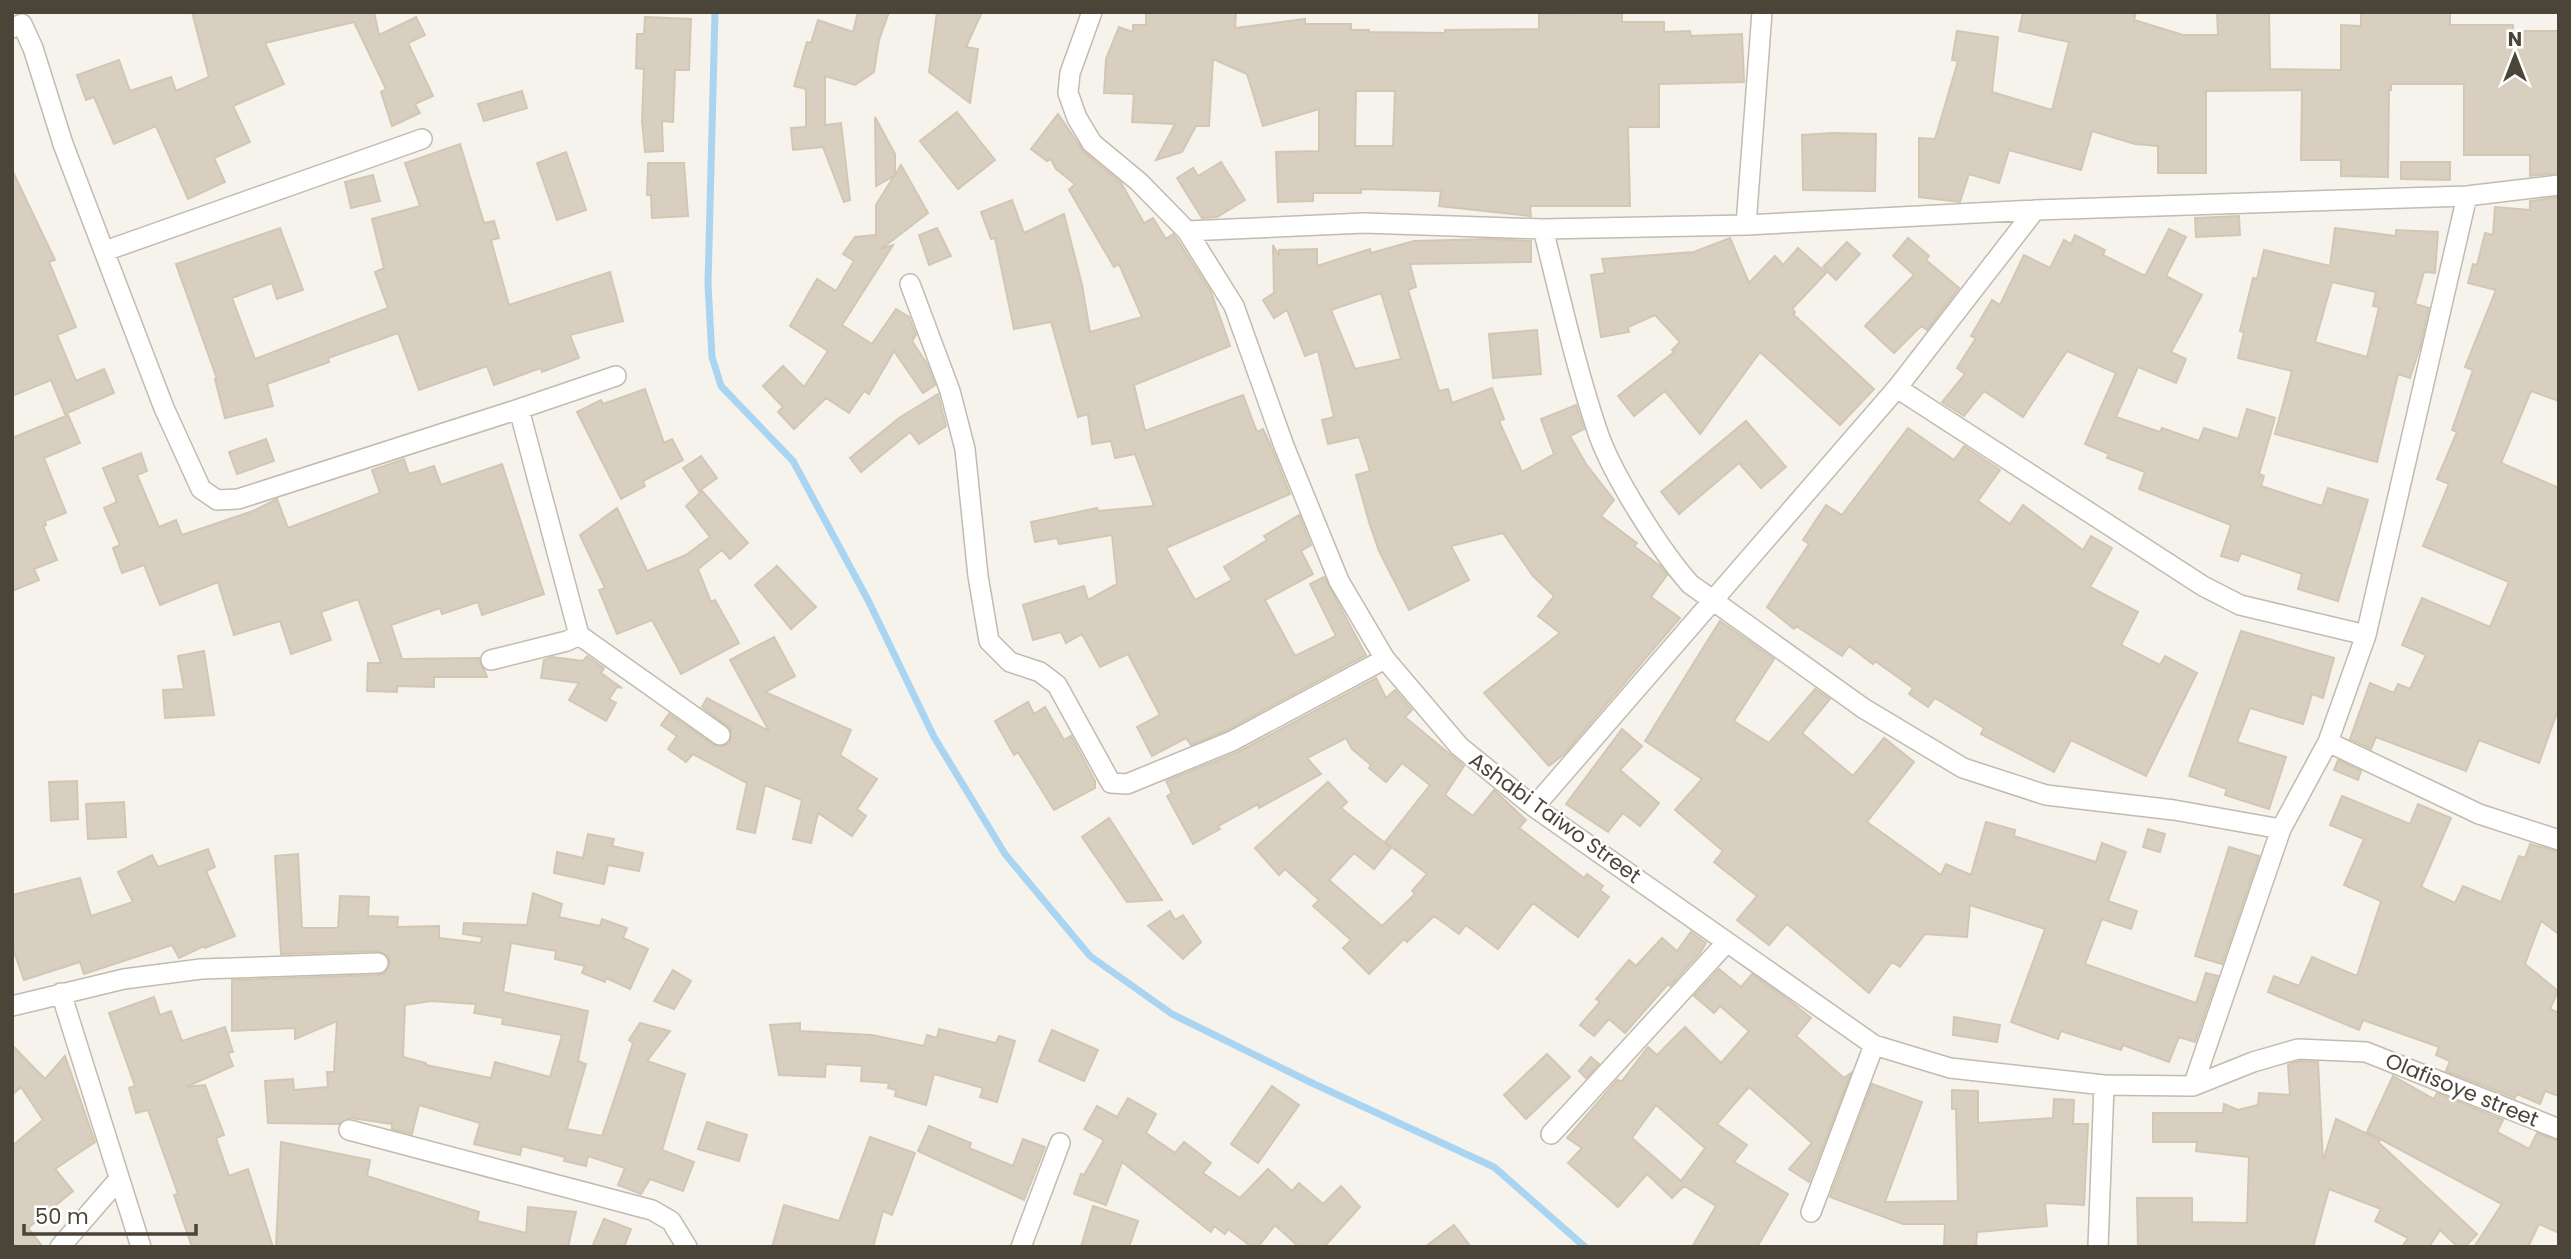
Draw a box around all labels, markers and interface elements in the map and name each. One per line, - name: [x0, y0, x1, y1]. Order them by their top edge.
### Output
- north arrow: [2480, 21, 2550, 91]
- text: N: [2508, 26, 2522, 53]
- street label: Ashabi Taiwo Street: [1463, 745, 1647, 890]
- street label: Olafisoye street: [2381, 1046, 2543, 1133]
- scale bar: [24, 1192, 196, 1236]
- text: 50 m: [35, 1202, 89, 1231]

